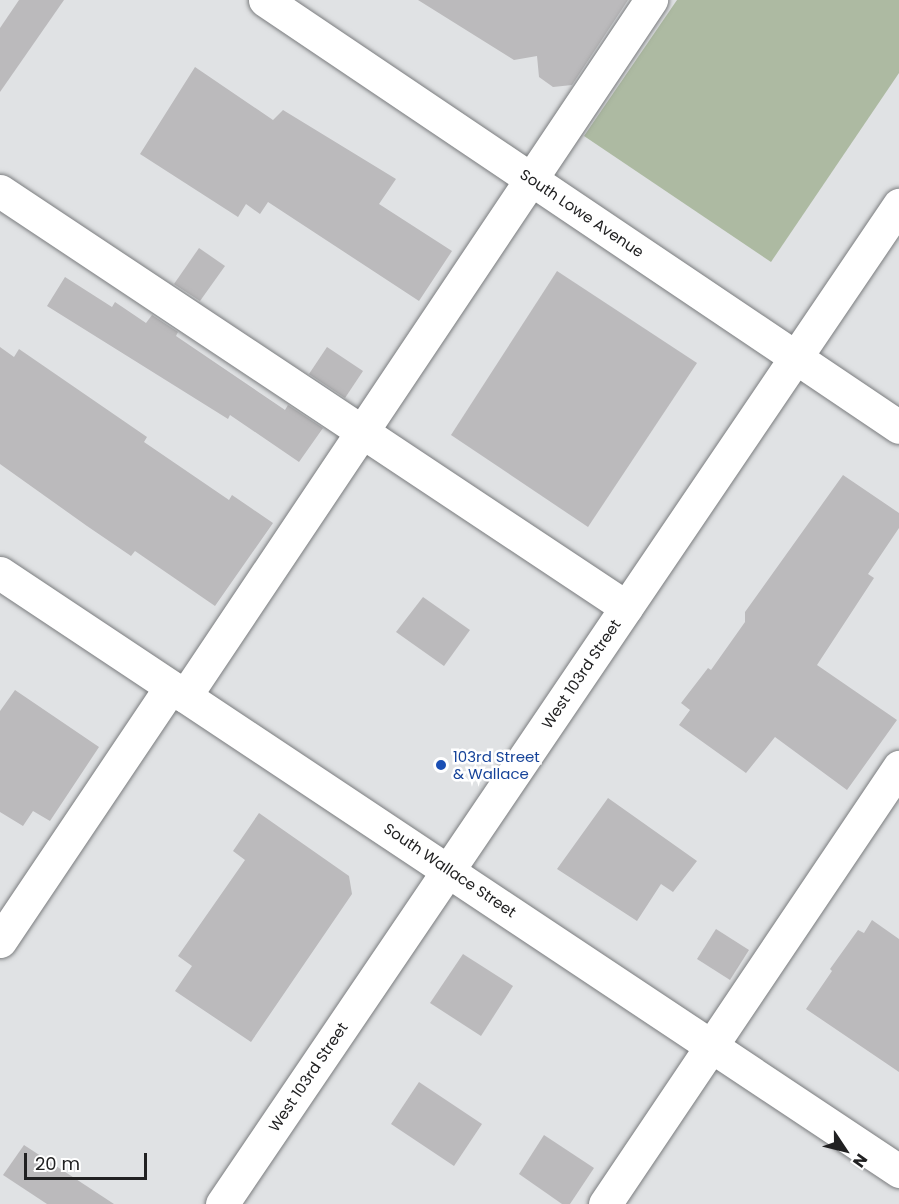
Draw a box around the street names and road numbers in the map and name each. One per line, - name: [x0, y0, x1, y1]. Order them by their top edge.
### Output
- street label: South Lowe Avenue: [517, 165, 647, 261]
- street label: West 103rd Street: [538, 616, 624, 732]
- street label: South Wallace Street: [380, 819, 520, 921]
- street label: West 103rd Street: [265, 1019, 351, 1135]

